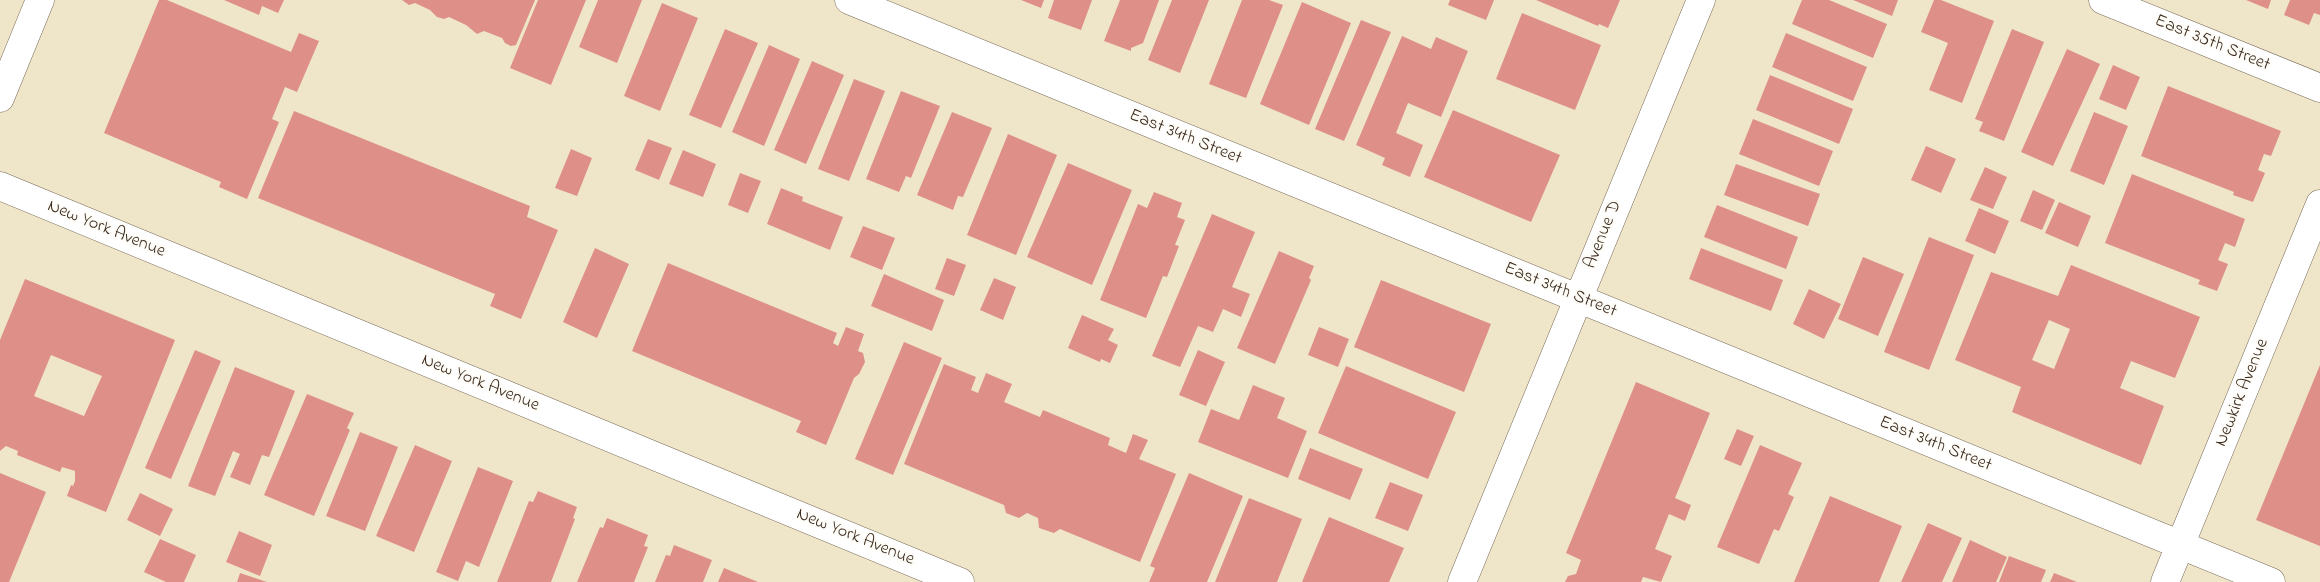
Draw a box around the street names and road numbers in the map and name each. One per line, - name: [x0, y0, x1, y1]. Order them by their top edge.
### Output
- street label: East 35th Street: [2151, 11, 2273, 77]
- street label: East 34th Street: [1125, 106, 1245, 170]
- street label: New York Avenue: [44, 197, 168, 263]
- street label: Avenue D: [1581, 198, 1627, 272]
- street label: East 34th Street: [1500, 259, 1620, 323]
- street label: Newkirk Avenue: [2212, 336, 2274, 450]
- street label: New York Avenue: [418, 351, 542, 417]
- street label: East 34th Street: [1875, 413, 1995, 477]
- street label: New York Avenue: [793, 505, 917, 571]

